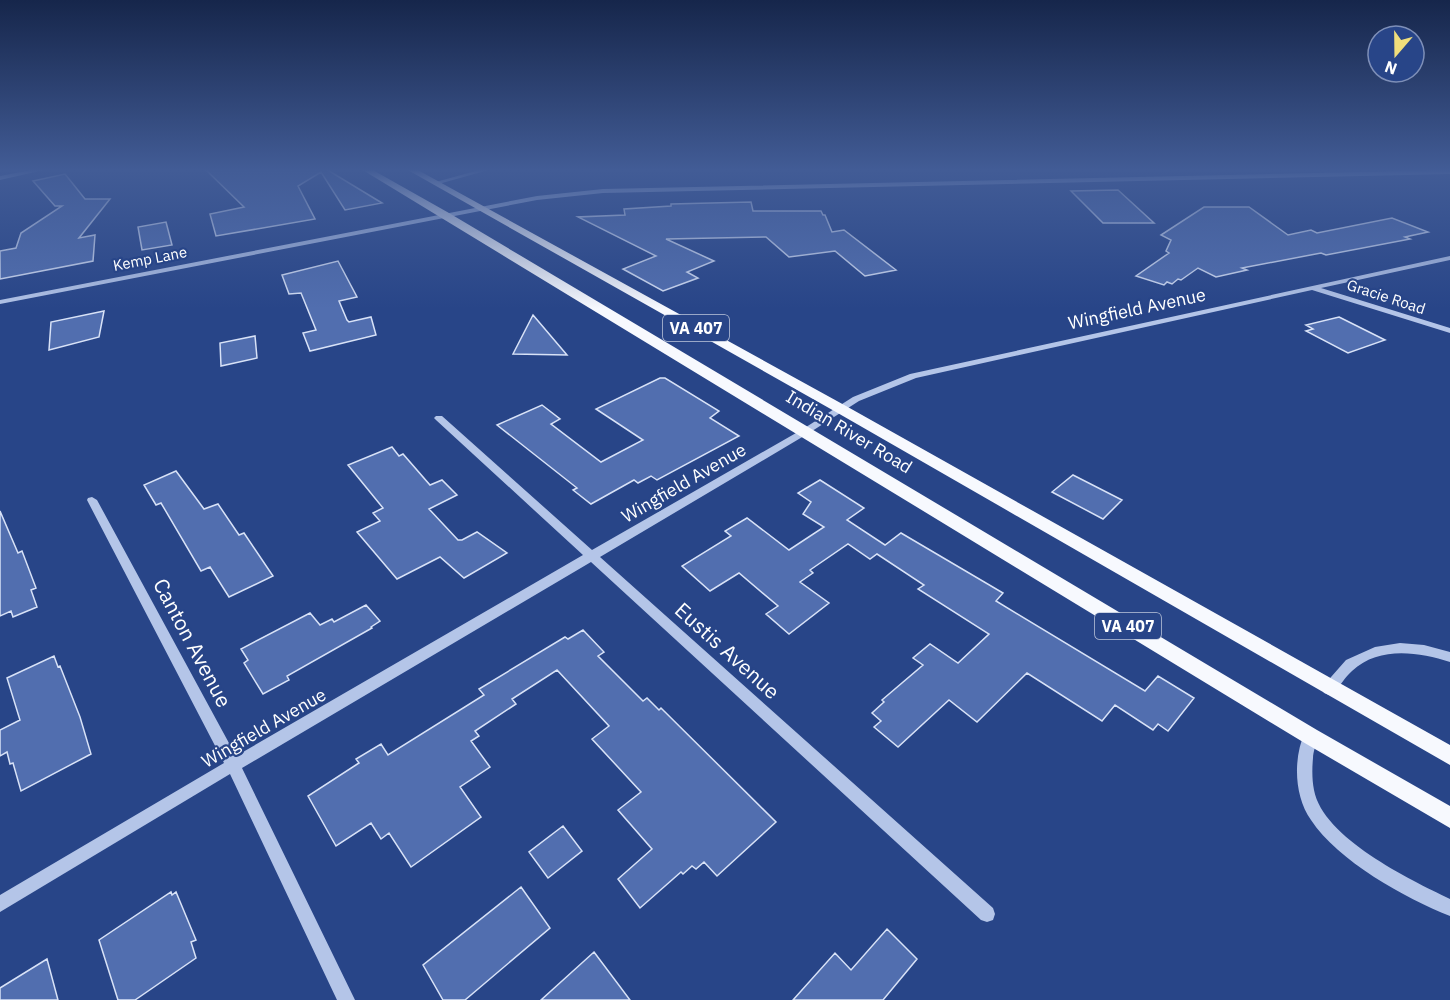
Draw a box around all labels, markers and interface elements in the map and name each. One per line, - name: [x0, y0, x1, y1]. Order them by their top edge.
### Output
- north arrow: [1366, 24, 1426, 84]
- text: N: [1382, 57, 1400, 79]
- street label: Kemp Lane: [111, 242, 189, 275]
- street label: Gracie Road: [1344, 275, 1428, 318]
- street label: Wingfield Avenue: [1066, 283, 1208, 334]
- road number: VA 407: [663, 315, 729, 341]
- street label: Indian River Road: [782, 385, 917, 478]
- street label: Wingfield Avenue: [617, 438, 750, 528]
- street label: Canton Avenue: [147, 573, 239, 712]
- street label: Eustis Avenue: [669, 596, 786, 705]
- road number: VA 407: [1095, 613, 1161, 639]
- street label: Wingfield Avenue: [197, 683, 330, 773]

